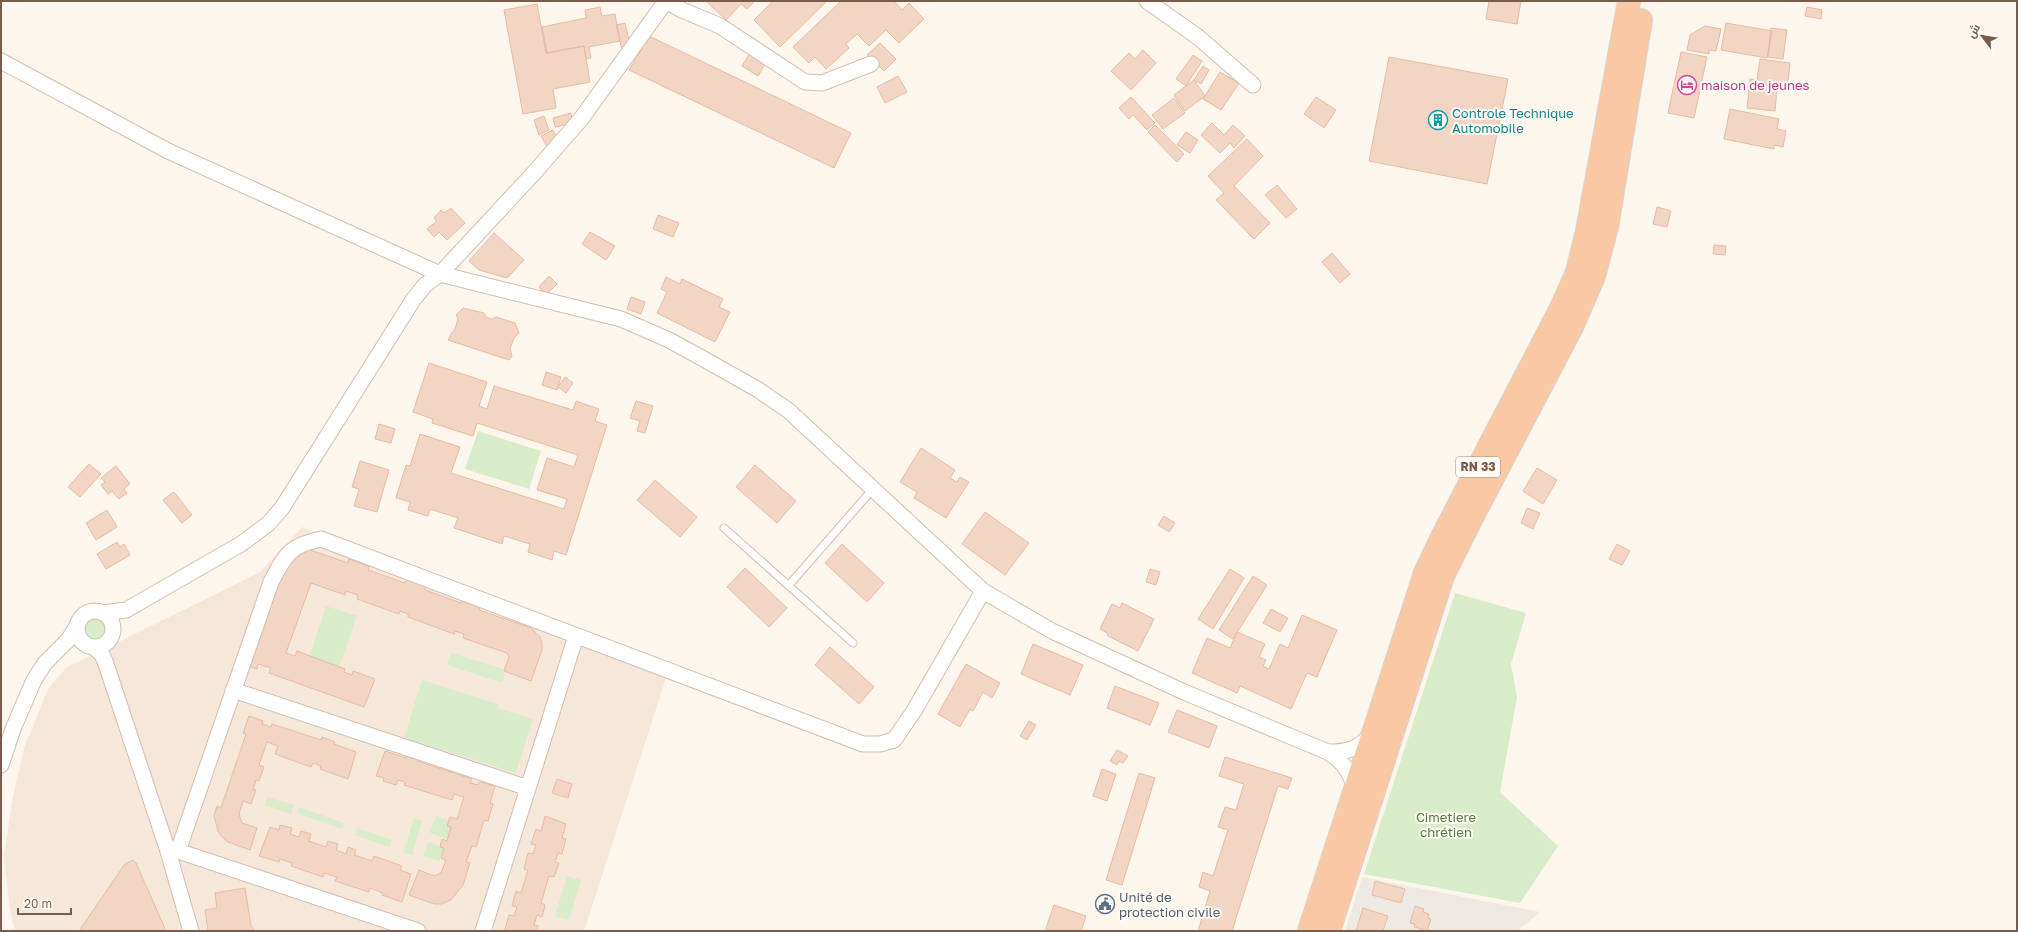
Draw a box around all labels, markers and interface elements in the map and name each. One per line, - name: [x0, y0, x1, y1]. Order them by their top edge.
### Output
- north arrow: [1962, 16, 2002, 56]
- text: ش: [1964, 21, 1983, 41]
- hotel icon: maison de jeunes: [1676, 74, 1698, 96]
- place label: maison de jeunes: [1701, 77, 1809, 93]
- place label: Controle Technique Automobile: [1452, 105, 1574, 136]
- building icon: Controle Technique Automobile: [1427, 109, 1449, 131]
- road number: RN 33: [1456, 457, 1500, 477]
- park label: Cimetiere chrétien: [1416, 809, 1476, 840]
- place label: Unité de protection civile: [1119, 889, 1220, 920]
- scale bar: [18, 890, 71, 916]
- public building icon: Unité de protection civile: [1094, 893, 1116, 915]
- text: 20 m: [24, 896, 52, 911]

